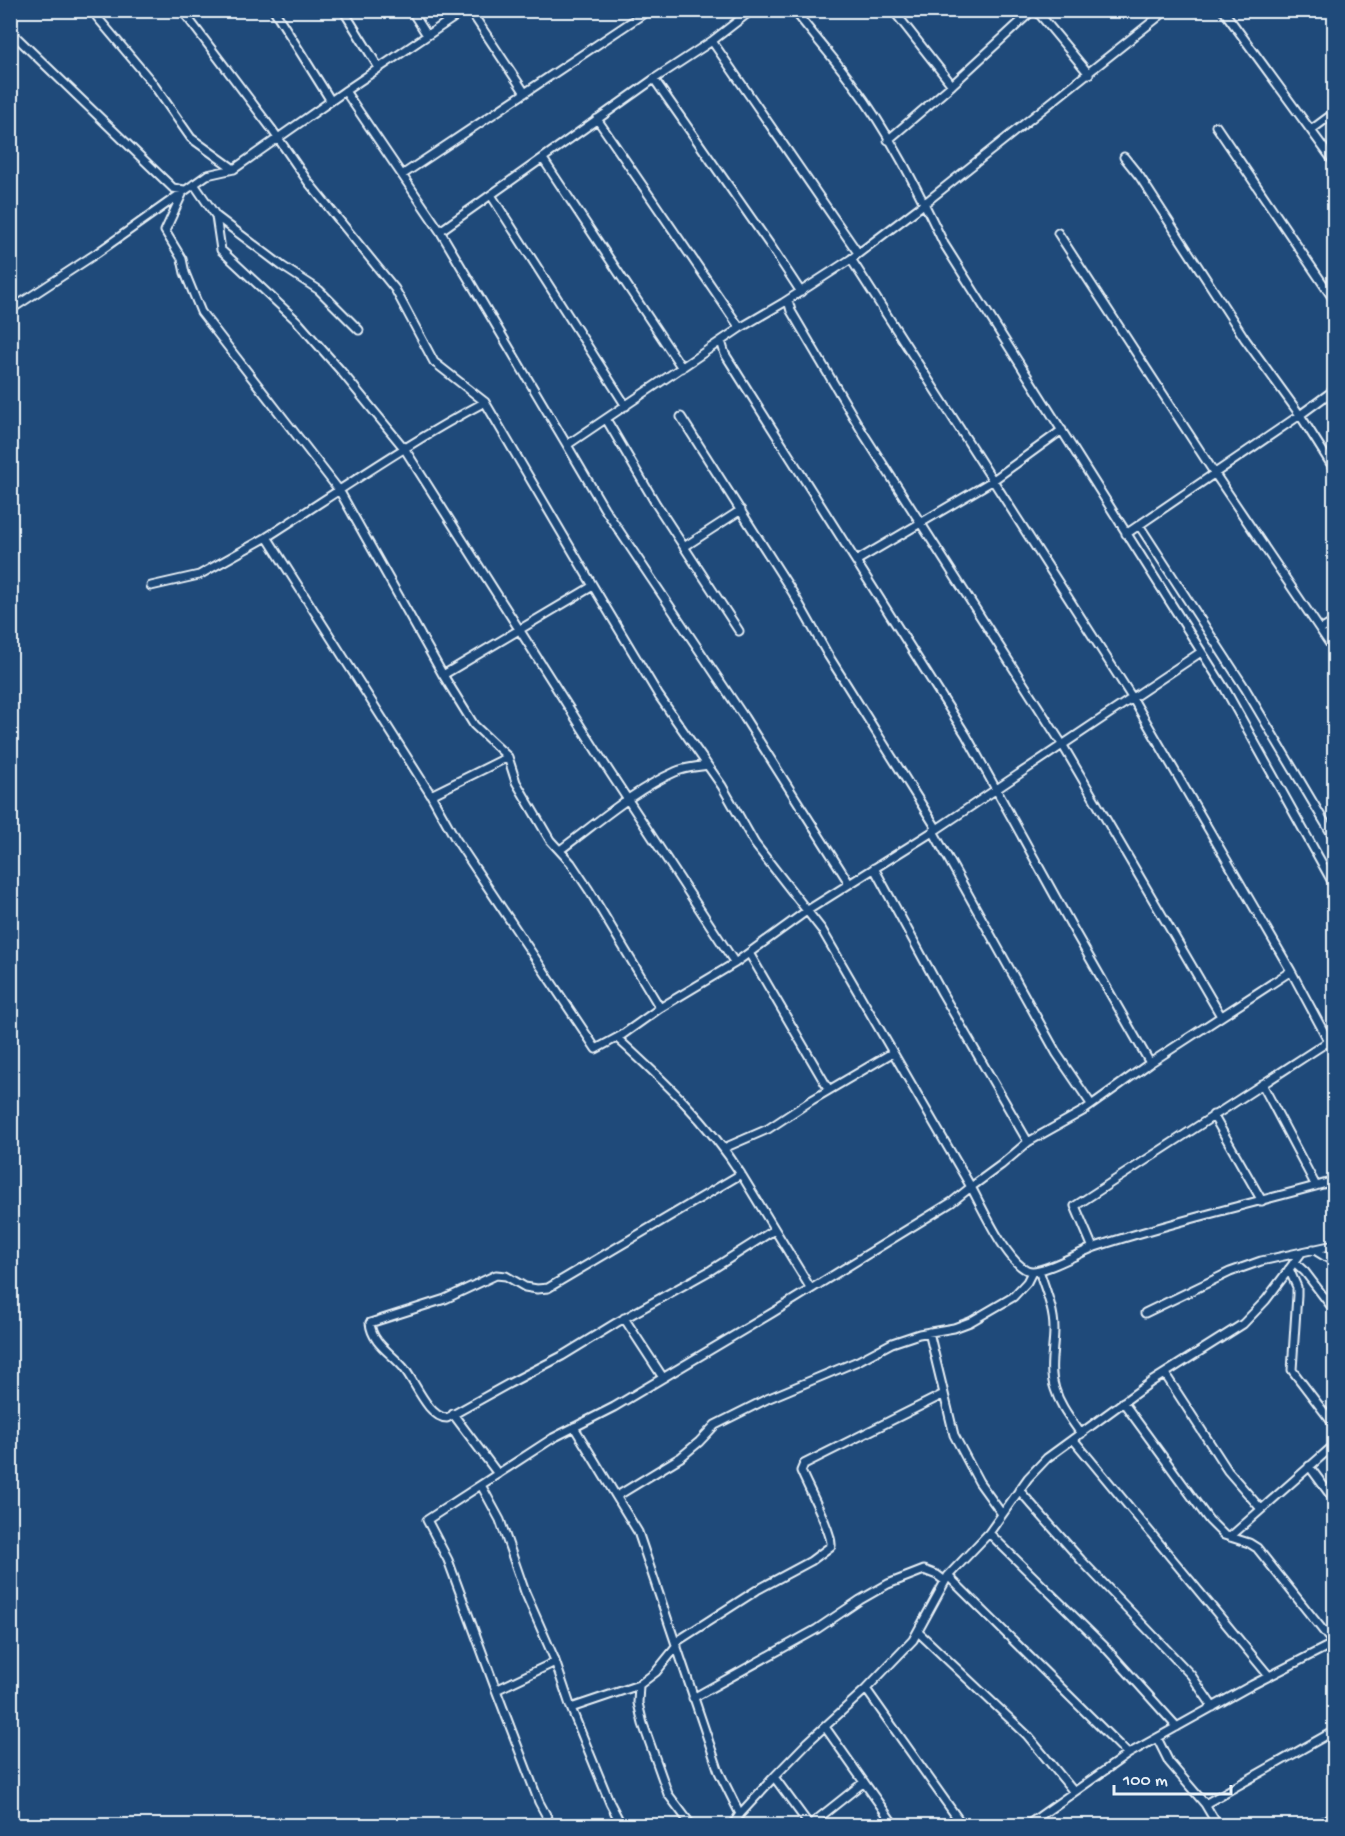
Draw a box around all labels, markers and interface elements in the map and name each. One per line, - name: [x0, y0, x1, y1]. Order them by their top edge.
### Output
- scale bar: [1114, 1758, 1231, 1796]
- text: 100 m: [1122, 1771, 1168, 1792]

